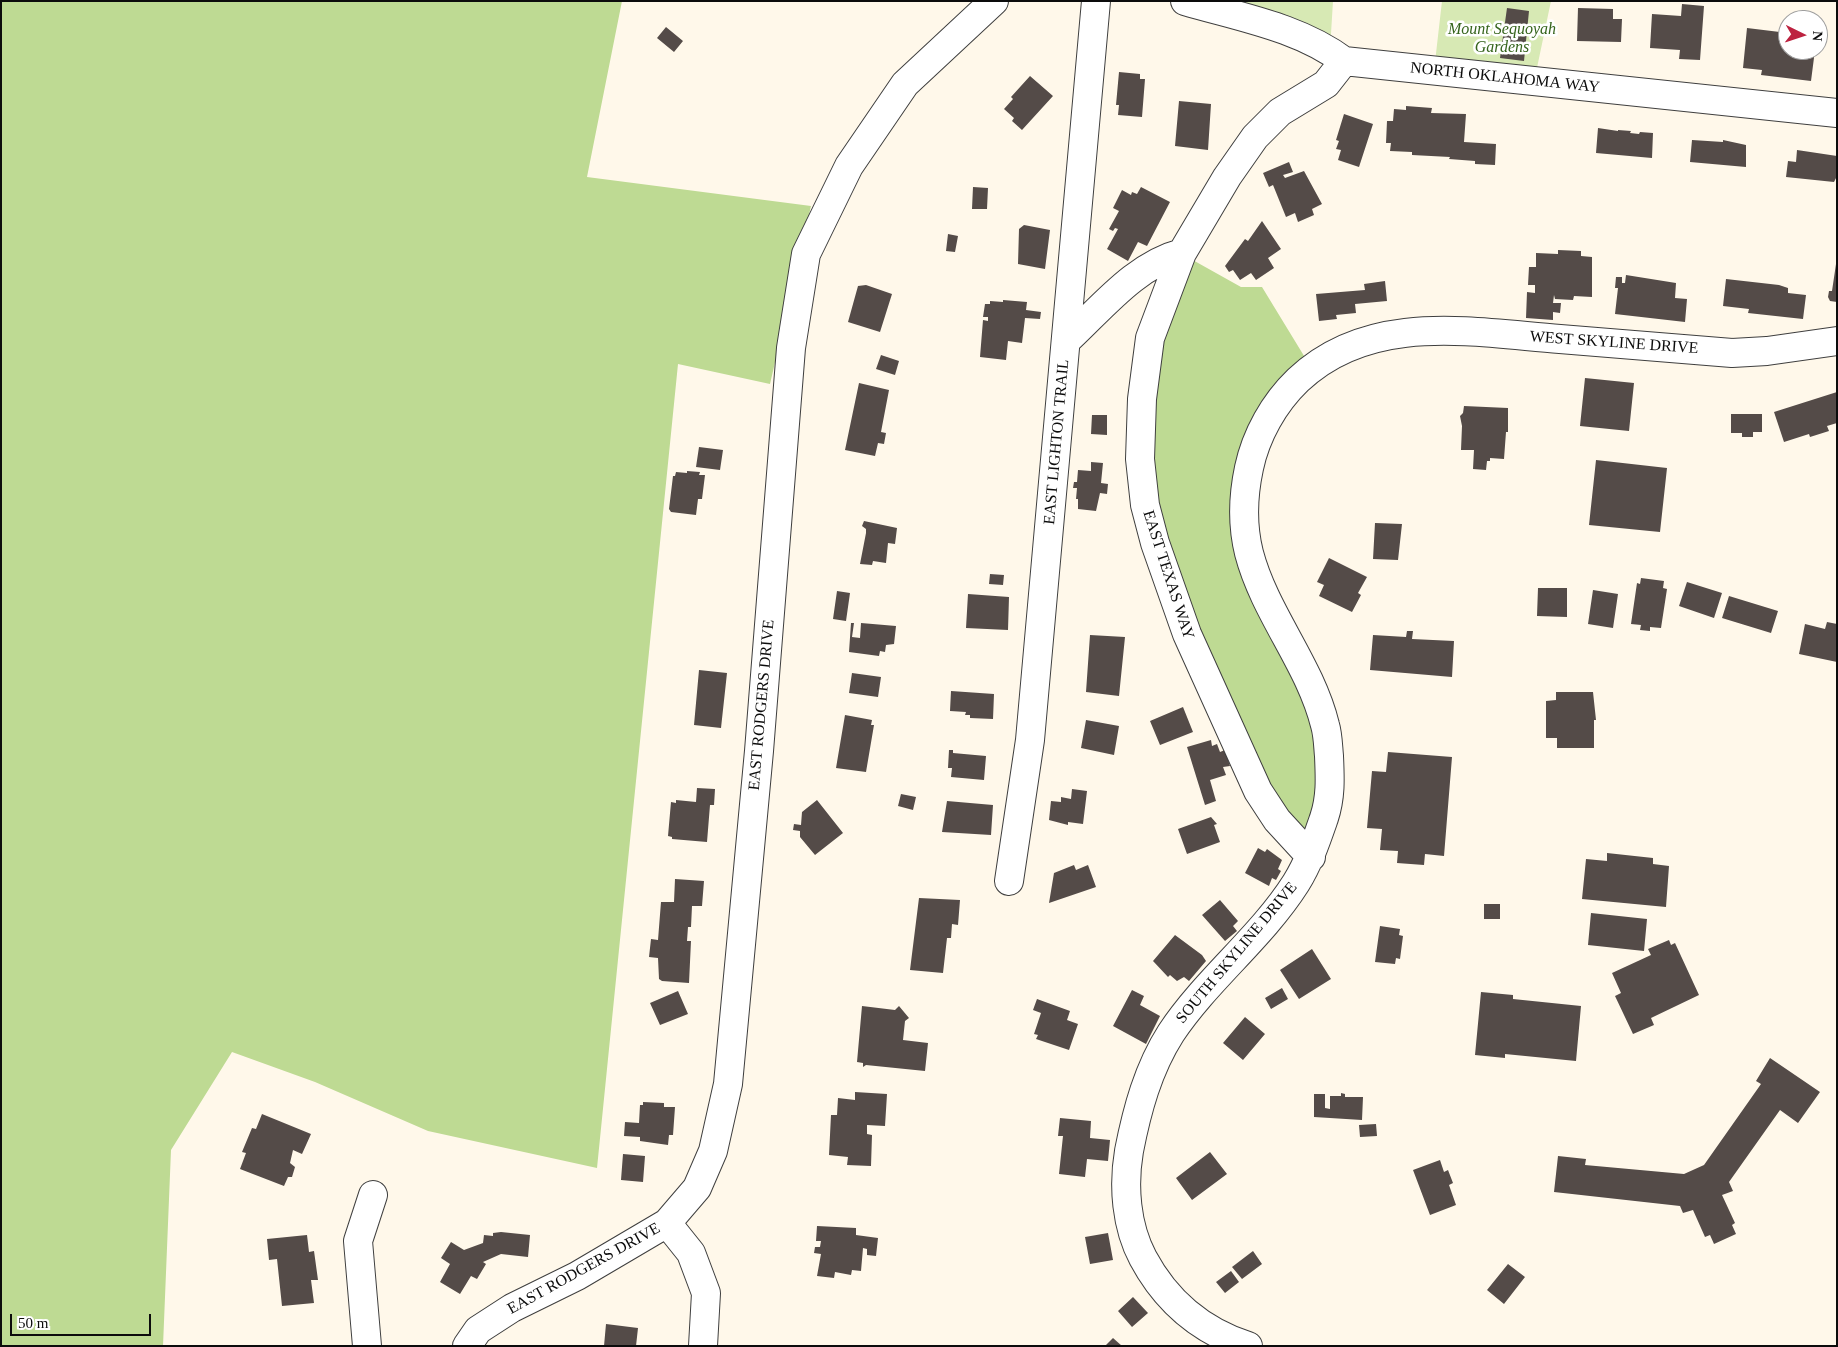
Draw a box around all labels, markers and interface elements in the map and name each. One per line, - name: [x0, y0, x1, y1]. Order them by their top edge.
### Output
- north arrow: [1778, 10, 1828, 60]
- park label: Mount Sequoyah Gardens: [1448, 20, 1556, 58]
- text: N: [1810, 30, 1825, 42]
- street label: NORTH OKLAHOMA WAY: [1409, 58, 1601, 98]
- street label: WEST SKYLINE DRIVE: [1529, 328, 1699, 358]
- street label: EAST LIGHTON TRAIL: [1040, 359, 1074, 525]
- street label: EAST TEXAS WAY: [1138, 508, 1198, 642]
- street label: EAST RODGERS DRIVE: [745, 619, 779, 791]
- street label: SOUTH SKYLINE DRIVE: [1172, 878, 1302, 1028]
- street label: EAST RODGERS DRIVE: [504, 1219, 664, 1319]
- scale bar: [12, 1304, 154, 1336]
- text: 50 m: [18, 1315, 48, 1331]

